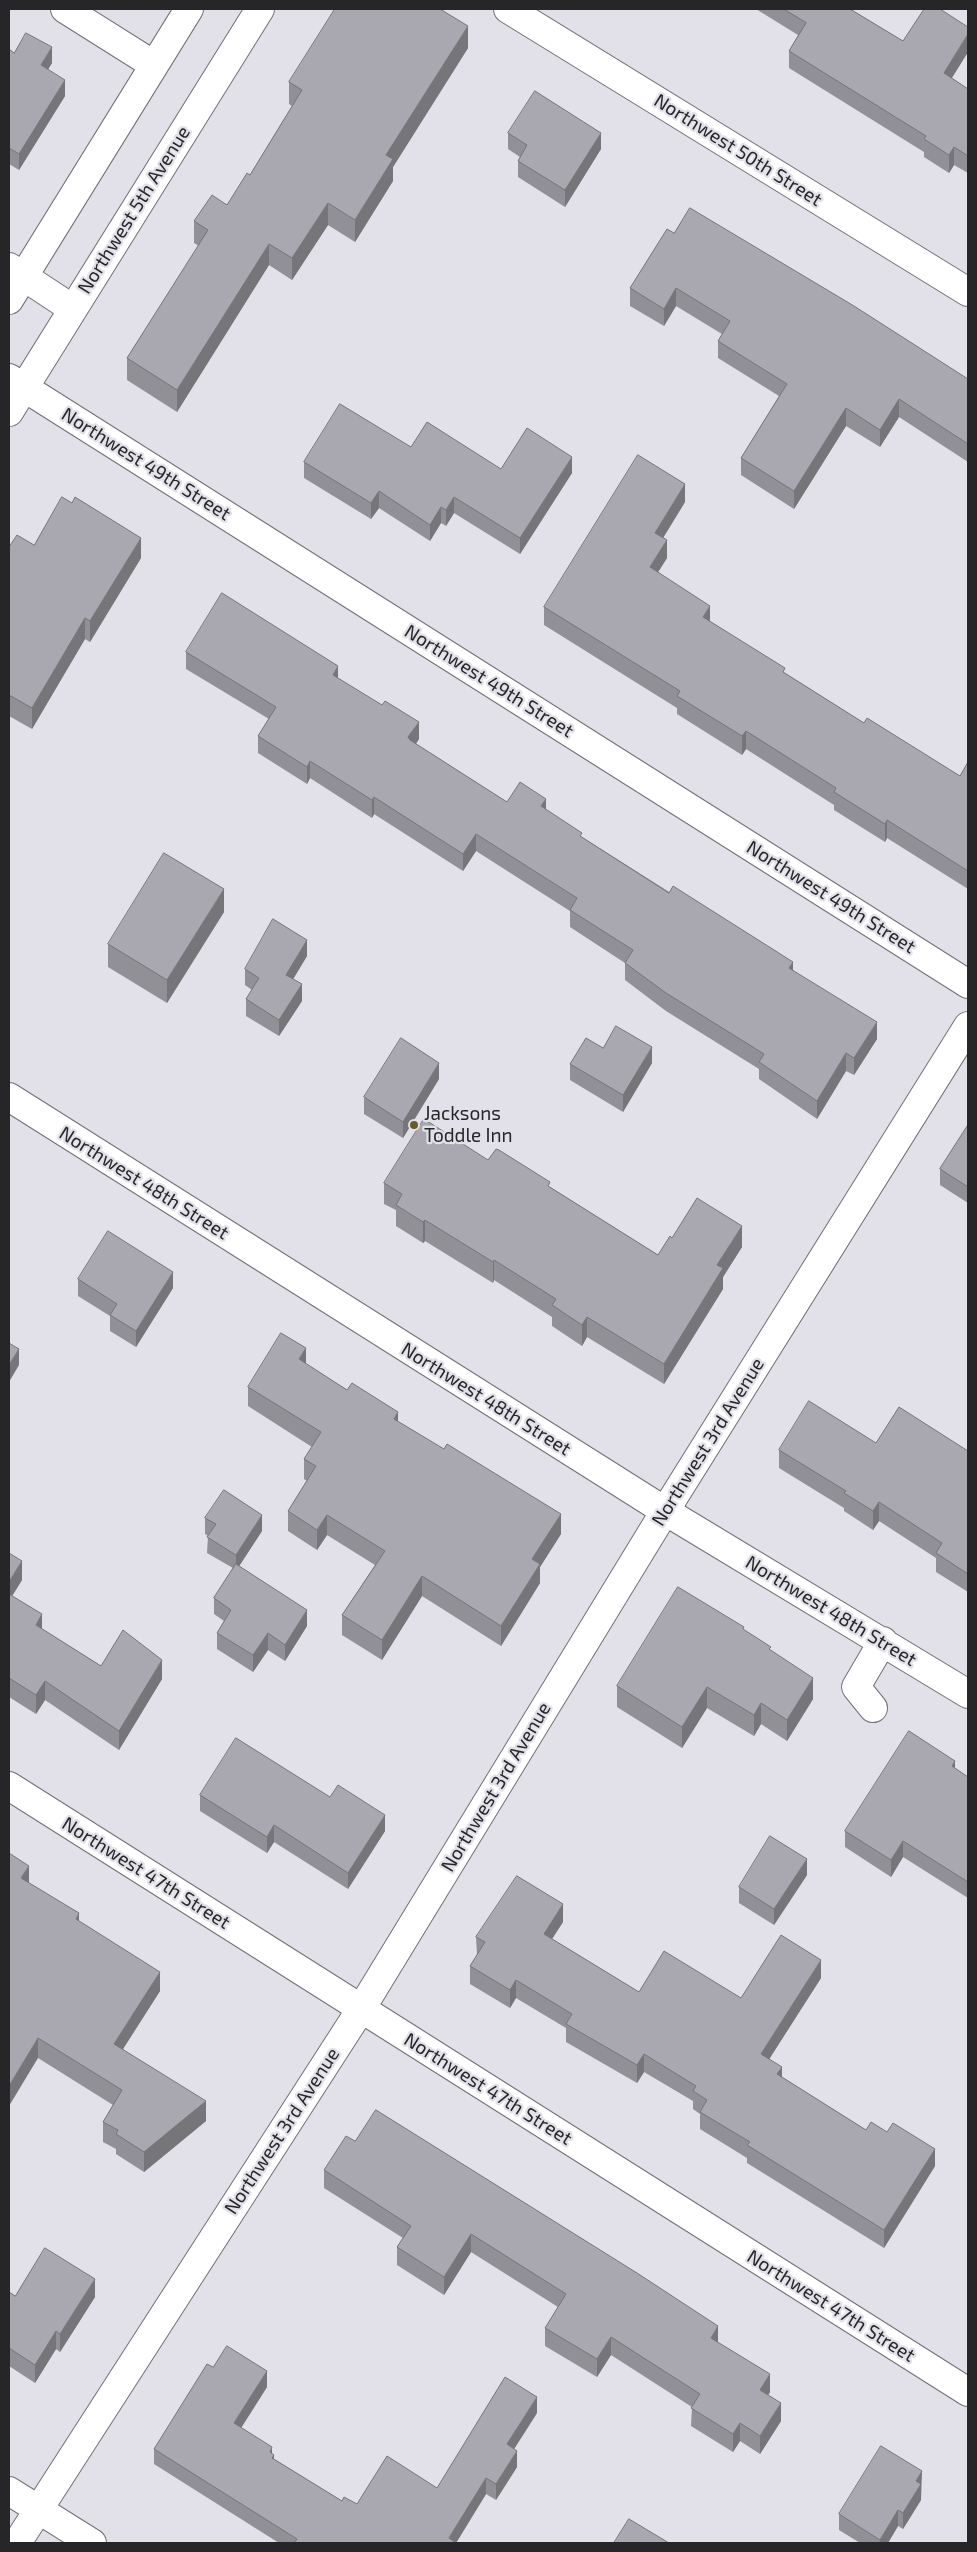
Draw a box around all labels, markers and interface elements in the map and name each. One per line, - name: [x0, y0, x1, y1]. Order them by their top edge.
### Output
- street label: Northwest 50th Street: [650, 89, 826, 211]
- street label: Northwest 5th Avenue: [73, 122, 195, 298]
- street label: Northwest 49th Street: [57, 403, 235, 525]
- street label: Northwest 49th Street: [400, 620, 578, 742]
- street label: Northwest 49th Street: [742, 836, 920, 958]
- place label: Jacksons Toddle Inn: [424, 1103, 513, 1147]
- marker: Jacksons Toddle Inn: [408, 1119, 420, 1131]
- street label: Northwest 48th Street: [55, 1122, 233, 1244]
- street label: Northwest 48th Street: [397, 1338, 575, 1460]
- street label: Northwest 3rd Avenue: [647, 1354, 769, 1530]
- street label: Northwest 48th Street: [741, 1551, 921, 1671]
- street label: Northwest 3rd Avenue: [436, 1698, 556, 1876]
- street label: Northwest 47th Street: [58, 1812, 234, 1934]
- street label: Northwest 47th Street: [400, 2028, 576, 2150]
- street label: Northwest 3rd Avenue: [220, 2044, 344, 2218]
- street label: Northwest 47th Street: [743, 2245, 919, 2367]

